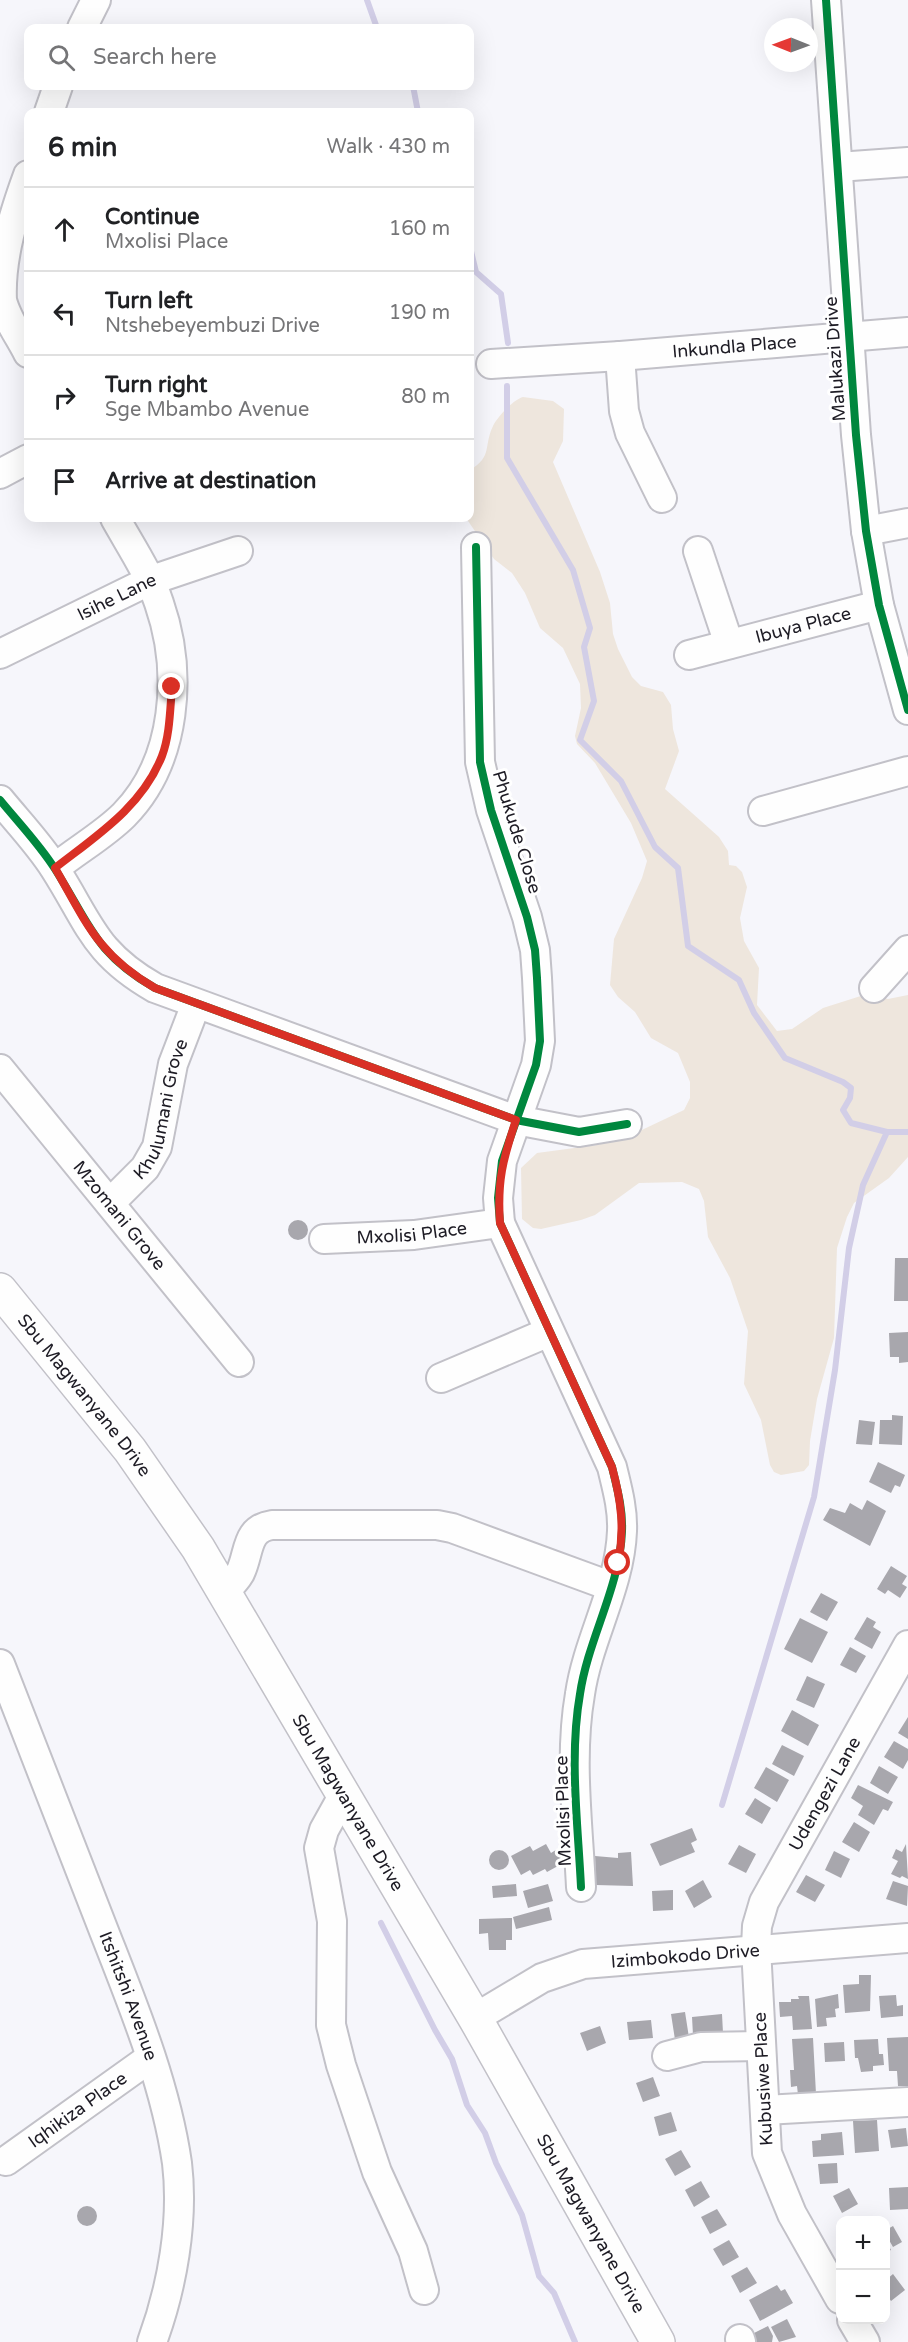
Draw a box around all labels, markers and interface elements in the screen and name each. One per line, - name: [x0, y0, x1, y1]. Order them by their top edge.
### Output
- north arrow: [764, 18, 818, 72]
- search box: [24, 24, 474, 90]
- icon: search: [45, 41, 78, 74]
- text: Search here: [93, 44, 217, 70]
- text: 6 min: [48, 132, 117, 163]
- text: Walk · 430 m: [327, 135, 450, 159]
- text: Continue: [105, 204, 200, 230]
- icon: ahead: [48, 213, 81, 246]
- text: 160 m: [389, 217, 450, 241]
- text: Mxolisi Place: [105, 230, 228, 254]
- text: Turn left: [105, 288, 193, 314]
- street label: Malukazi Drive: [820, 296, 850, 422]
- icon: left: [48, 297, 81, 330]
- text: 190 m: [389, 301, 450, 325]
- text: Ntshebeyembuzi Drive: [105, 314, 320, 338]
- street label: Inkundla Place: [671, 330, 797, 363]
- text: Turn right: [105, 372, 207, 398]
- icon: right: [48, 381, 81, 414]
- text: 80 m: [401, 385, 450, 409]
- text: Sge Mbambo Avenue: [105, 398, 309, 422]
- icon: arrive: [48, 465, 81, 498]
- text: Arrive at destination: [105, 468, 316, 494]
- street label: Isihe Lane: [73, 568, 159, 626]
- street label: Ibuya Place: [753, 602, 853, 648]
- route end: [158, 673, 184, 699]
- street label: Phukude Close: [488, 768, 546, 896]
- street label: Khulumani Grove: [129, 1036, 193, 1184]
- street label: Mzomani Grove: [68, 1156, 171, 1275]
- street label: Mxolisi Place: [356, 1217, 468, 1249]
- street label: Sbu Magwanyane Drive: [13, 1310, 156, 1481]
- route start: [604, 1549, 630, 1575]
- street label: Sbu Magwanyane Drive: [287, 1710, 409, 1895]
- street label: Udengezi Lane: [784, 1733, 865, 1855]
- street label: Mxolisi Place: [550, 1755, 576, 1867]
- street label: Itshitshi Avenue: [94, 1928, 162, 2063]
- street label: Izimbokodo Drive: [610, 1939, 761, 1973]
- street label: Kubusiwe Place: [749, 2012, 777, 2146]
- street label: Iqhikiza Place: [24, 2067, 131, 2153]
- street label: Sbu Magwanyane Drive: [532, 2130, 650, 2317]
- map controls: [836, 2216, 890, 2324]
- button: +: [836, 2216, 890, 2270]
- button: −: [836, 2270, 890, 2324]

